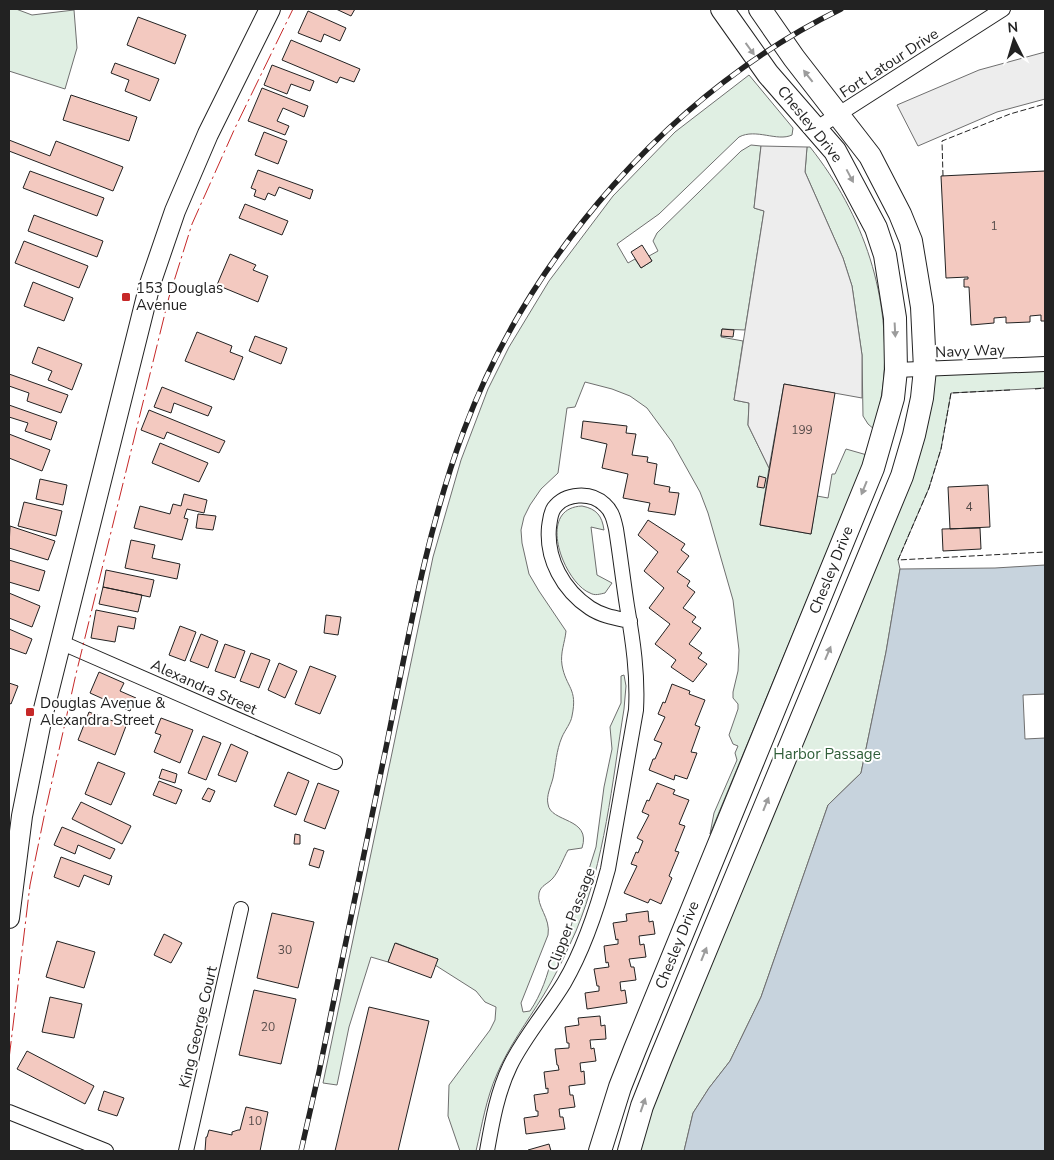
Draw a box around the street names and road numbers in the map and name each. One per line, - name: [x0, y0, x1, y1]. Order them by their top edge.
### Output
- street label: Fort Latour Drive: [836, 24, 942, 102]
- street label: Chesley Drive: [773, 81, 847, 167]
- street label: Navy Way: [935, 340, 1006, 362]
- street label: Chesley Drive: [804, 523, 858, 617]
- street label: Alexandra Street: [148, 655, 261, 720]
- street label: Clipper Passage: [542, 865, 600, 973]
- street label: Chesley Drive: [650, 898, 704, 992]
- street label: King George Court: [174, 963, 222, 1090]

